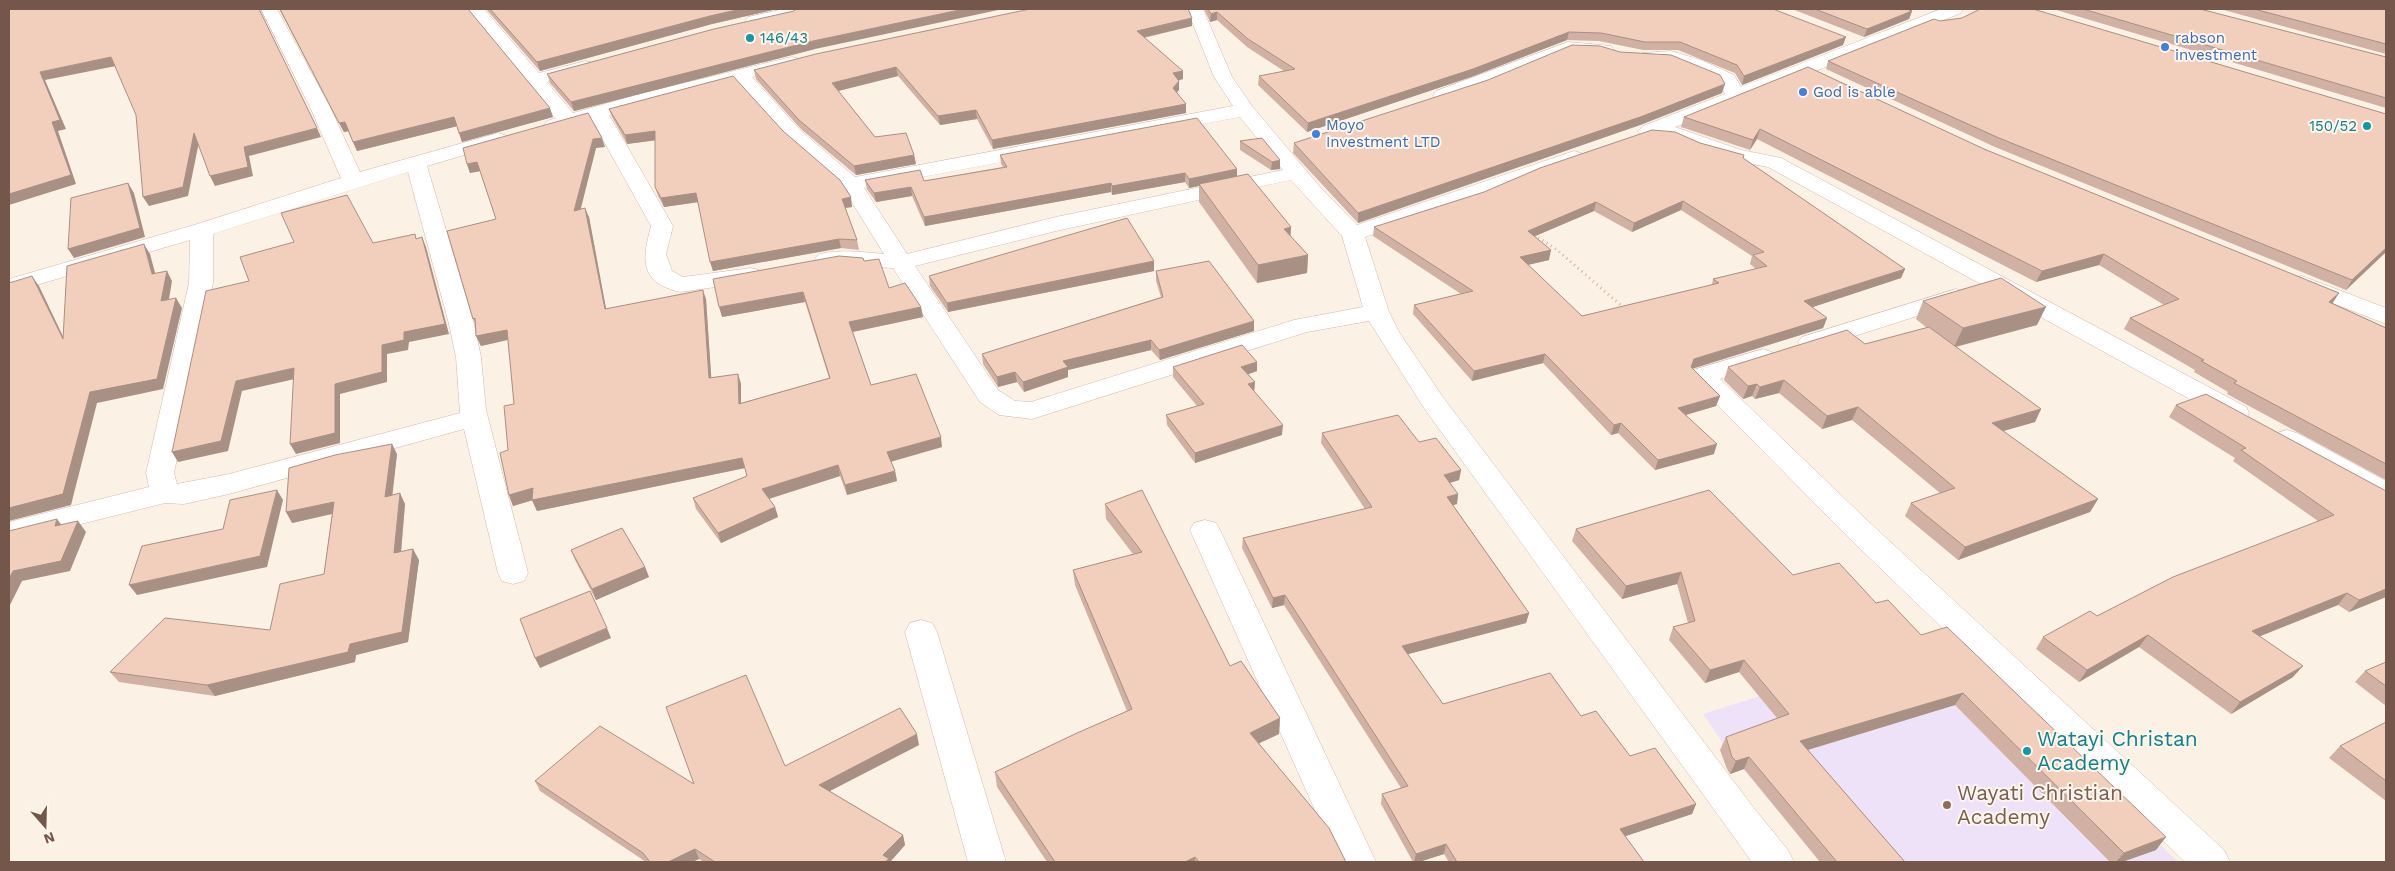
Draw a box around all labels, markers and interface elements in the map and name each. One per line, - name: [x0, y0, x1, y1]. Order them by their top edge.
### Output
- place label: 146/43: [760, 29, 808, 47]
- place label: rabson investment: [2175, 29, 2258, 64]
- marker: 146/43: [744, 32, 756, 44]
- marker: rabson investment: [2159, 41, 2171, 53]
- place label: God is able: [1813, 83, 1896, 101]
- marker: God is able: [1797, 86, 1809, 98]
- place label: Moyo Investment LTD: [1326, 116, 1441, 151]
- place label: 150/52: [2309, 117, 2357, 135]
- marker: 150/52: [2361, 120, 2373, 132]
- marker: Moyo Investment LTD: [1310, 128, 1322, 140]
- place label: Watayi Christan Academy: [2037, 726, 2198, 775]
- marker: Watayi Christan Academy: [2021, 745, 2033, 757]
- place label: Wayati Christian Academy: [1957, 780, 2123, 829]
- marker: Wayati Christian Academy: [1941, 799, 1953, 811]
- north arrow: [20, 801, 70, 851]
- text: N: [42, 829, 57, 848]

